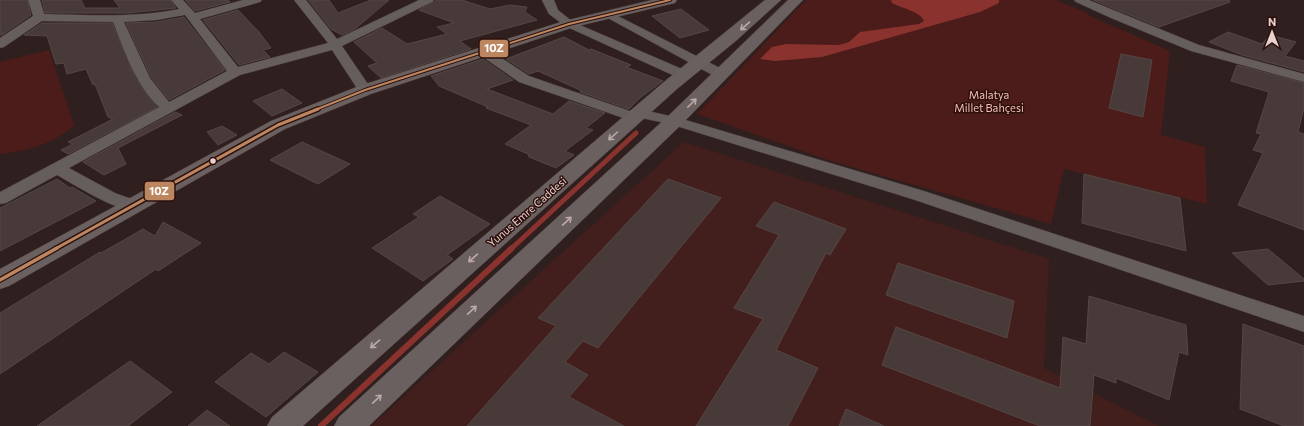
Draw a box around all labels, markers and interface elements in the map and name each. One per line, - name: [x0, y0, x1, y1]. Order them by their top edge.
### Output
- north arrow: [1252, 12, 1292, 52]
- text: N: [1268, 15, 1276, 28]
- one-way arrow: [739, 21, 750, 30]
- line badge: 10Z: [479, 39, 509, 58]
- text: 10Z: [484, 41, 504, 54]
- park label: Malatya Millet Bahçesi: [954, 88, 1024, 114]
- one-way arrow: [687, 98, 697, 108]
- one-way arrow: [608, 132, 618, 141]
- unlabelled marker: [208, 156, 218, 166]
- street label: Yunus Emre Caddesi: [485, 174, 569, 249]
- line badge: 10Z: [144, 181, 175, 201]
- text: 10Z: [149, 184, 169, 197]
- one-way arrow: [561, 217, 572, 226]
- one-way arrow: [467, 254, 478, 263]
- one-way arrow: [467, 305, 477, 315]
- one-way arrow: [370, 339, 380, 349]
- one-way arrow: [372, 394, 382, 404]

